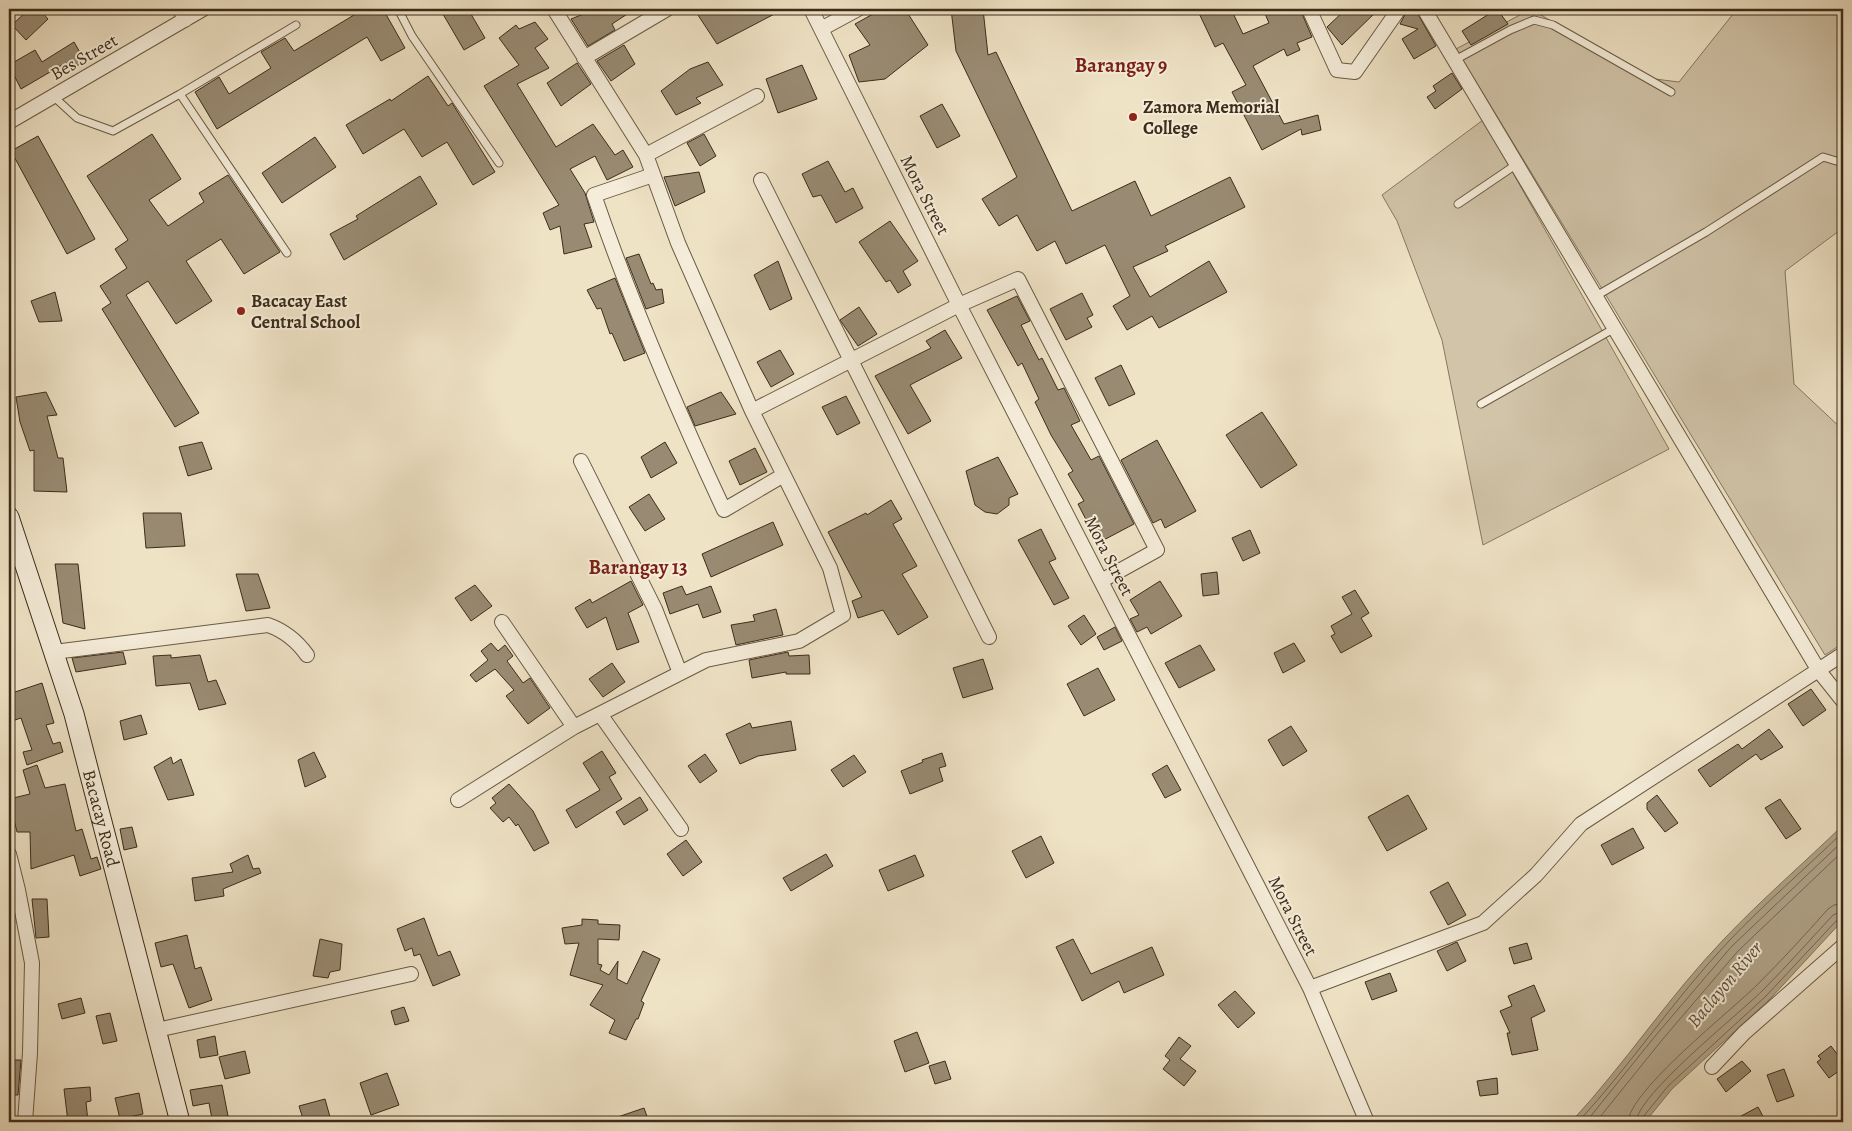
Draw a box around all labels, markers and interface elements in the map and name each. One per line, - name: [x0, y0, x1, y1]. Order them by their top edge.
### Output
- street label: Bes Street: [46, 28, 122, 86]
- district label: Barangay 9: [1075, 52, 1167, 79]
- place label: Zamora Memorial College: [1143, 95, 1279, 140]
- marker: Zamora Memorial College: [1127, 111, 1139, 123]
- street label: Mora Street: [895, 151, 955, 239]
- place label: Bacacay East Central School: [251, 289, 360, 334]
- marker: Bacacay East Central School: [235, 305, 247, 317]
- street label: Mora Street: [1079, 512, 1139, 600]
- district label: Barangay 13: [589, 554, 687, 581]
- street label: Bacacay Road: [77, 767, 125, 870]
- street label: Mora Street: [1263, 872, 1323, 960]
- water label: Baclayon River: [1681, 935, 1769, 1033]

